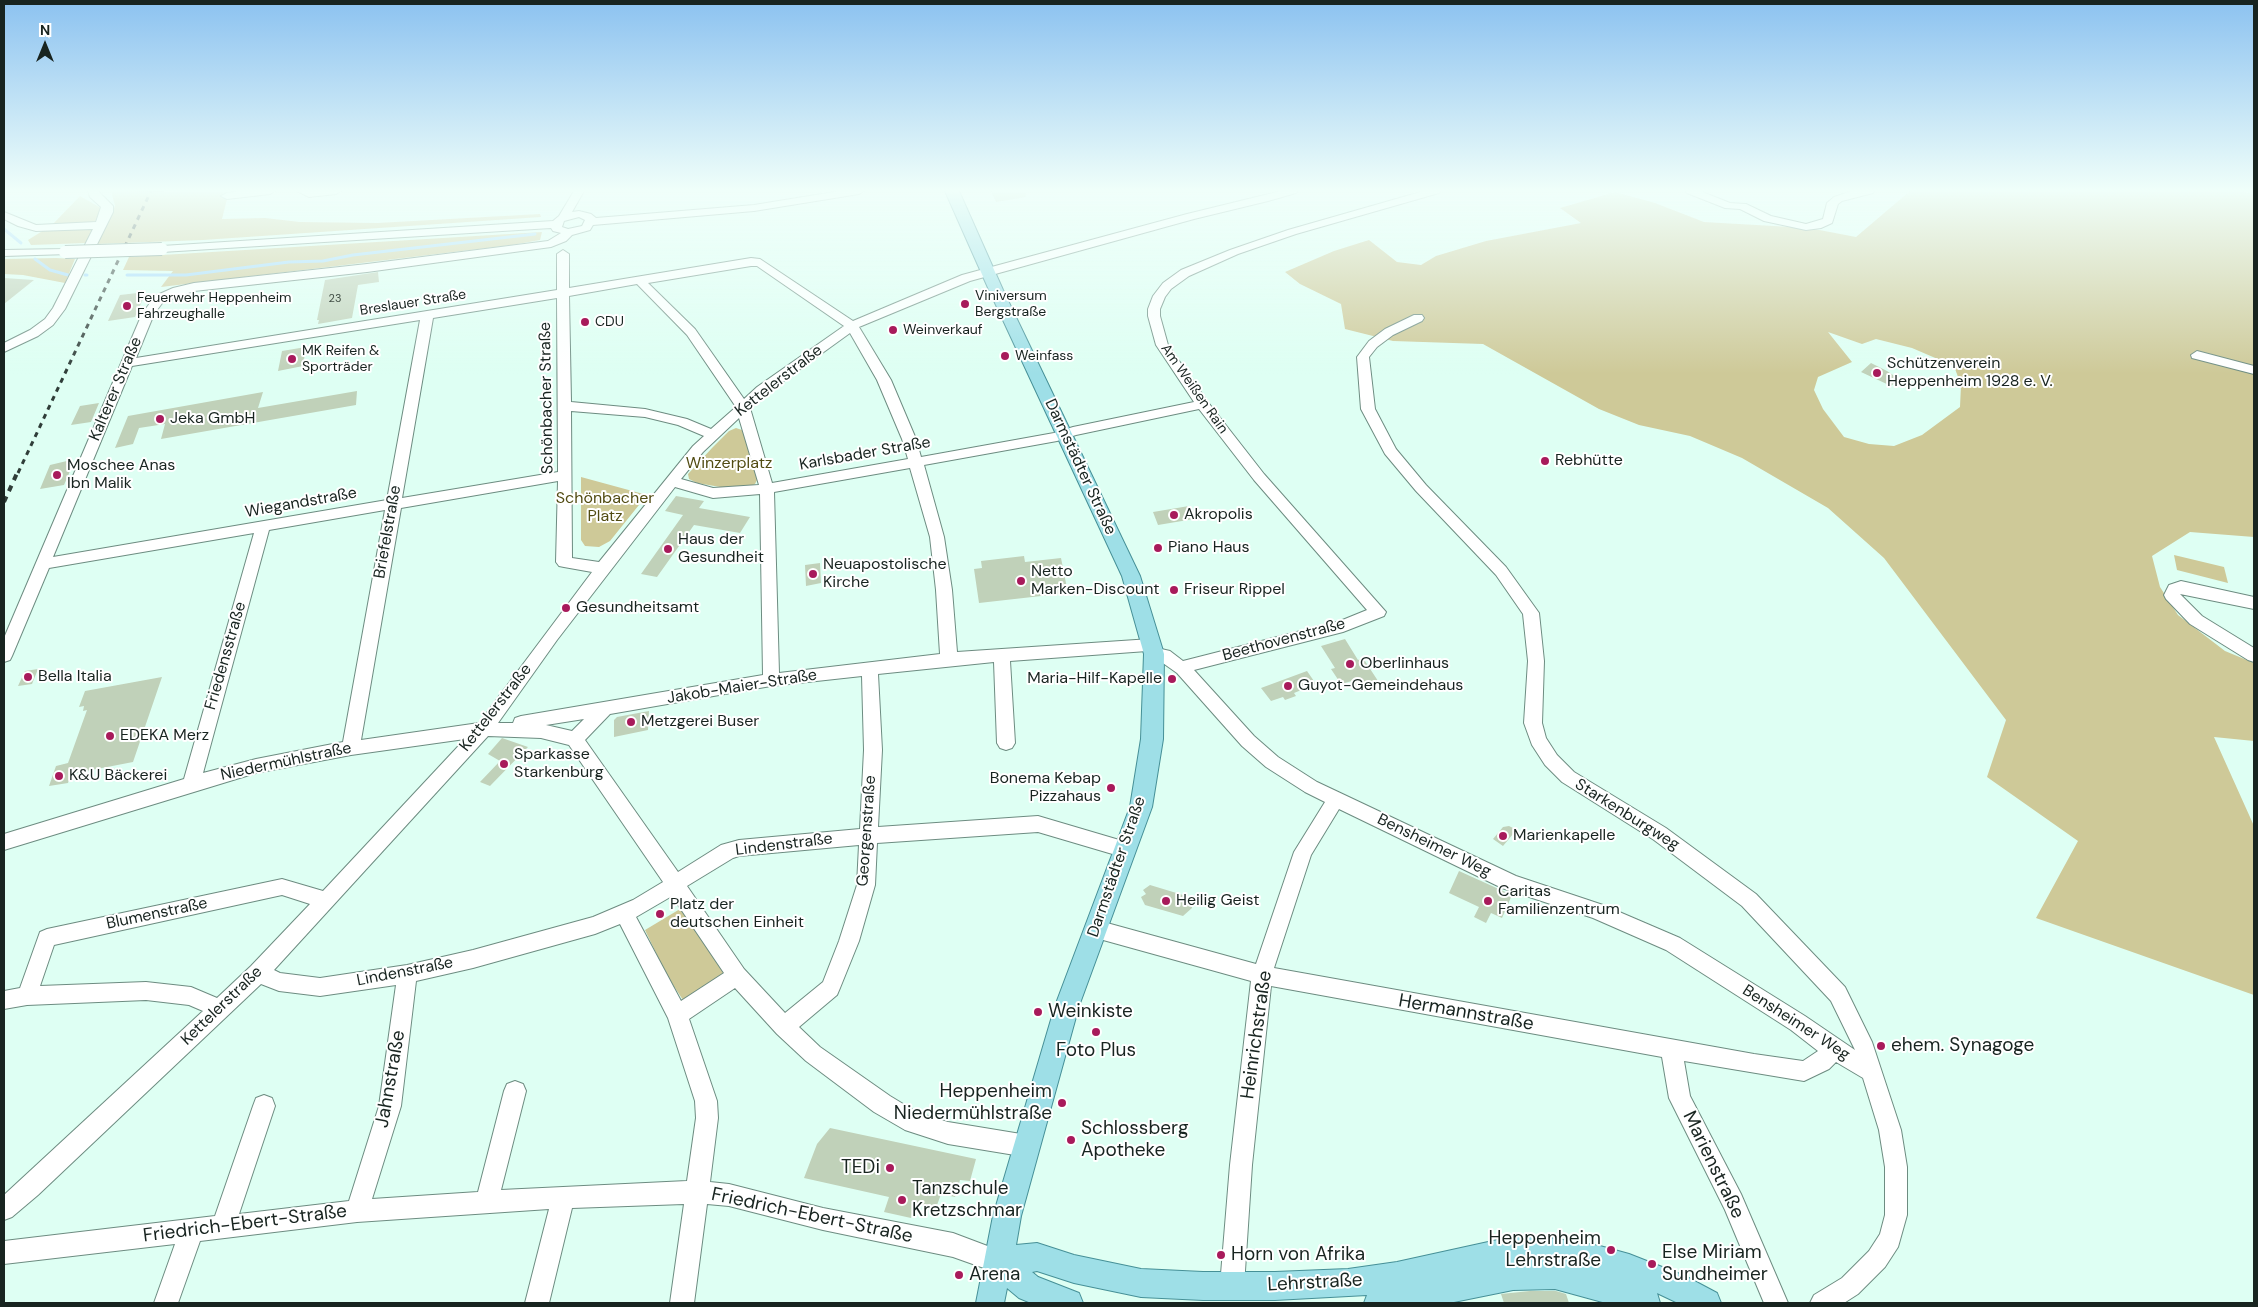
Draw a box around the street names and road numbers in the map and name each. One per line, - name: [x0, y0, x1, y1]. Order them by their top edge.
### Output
- street label: Breslauer Straße: [359, 286, 467, 320]
- street label: Schönbacher Straße: [536, 322, 558, 474]
- street label: Kalterer Straße: [85, 334, 147, 444]
- street label: Kettelerstraße: [731, 341, 827, 421]
- street label: Am Weißen Rain: [1157, 341, 1231, 437]
- street label: Darmstädter Straße: [1040, 396, 1120, 538]
- street label: Karlsbader Straße: [798, 433, 932, 475]
- street label: Wiegandstraße: [244, 484, 358, 522]
- street label: Briefelstraße: [370, 484, 406, 580]
- street label: Friedensstraße: [201, 600, 251, 712]
- street label: Beethovenstraße: [1220, 614, 1348, 666]
- street label: Kettelerstraße: [456, 660, 536, 756]
- street label: Jakob-Maier-Straße: [666, 666, 818, 708]
- street label: Niedermühlstraße: [219, 739, 353, 785]
- street label: Georgenstraße: [854, 775, 880, 887]
- street label: Starkenburgweg: [1571, 775, 1683, 855]
- street label: Darmstädter Straße: [1084, 794, 1150, 940]
- street label: Bensheimer Weg: [1374, 810, 1494, 882]
- street label: Lindenstraße: [734, 830, 834, 860]
- street label: Blumenstraße: [105, 894, 209, 934]
- street label: Lindenstraße: [355, 953, 455, 991]
- street label: Kettelerstraße: [177, 962, 267, 1050]
- street label: Heinrichstraße: [1237, 969, 1277, 1101]
- street label: Bensheimer Weg: [1739, 981, 1853, 1065]
- street label: Hermannstraße: [1397, 990, 1535, 1036]
- street label: Jahnstraße: [371, 1028, 411, 1130]
- street label: Marienstraße: [1677, 1108, 1749, 1222]
- street label: Friedrich-Ebert-Straße: [709, 1184, 915, 1248]
- street label: Friedrich-Ebert-Straße: [142, 1200, 348, 1248]
- street label: Lehrstraße: [1267, 1269, 1363, 1297]

